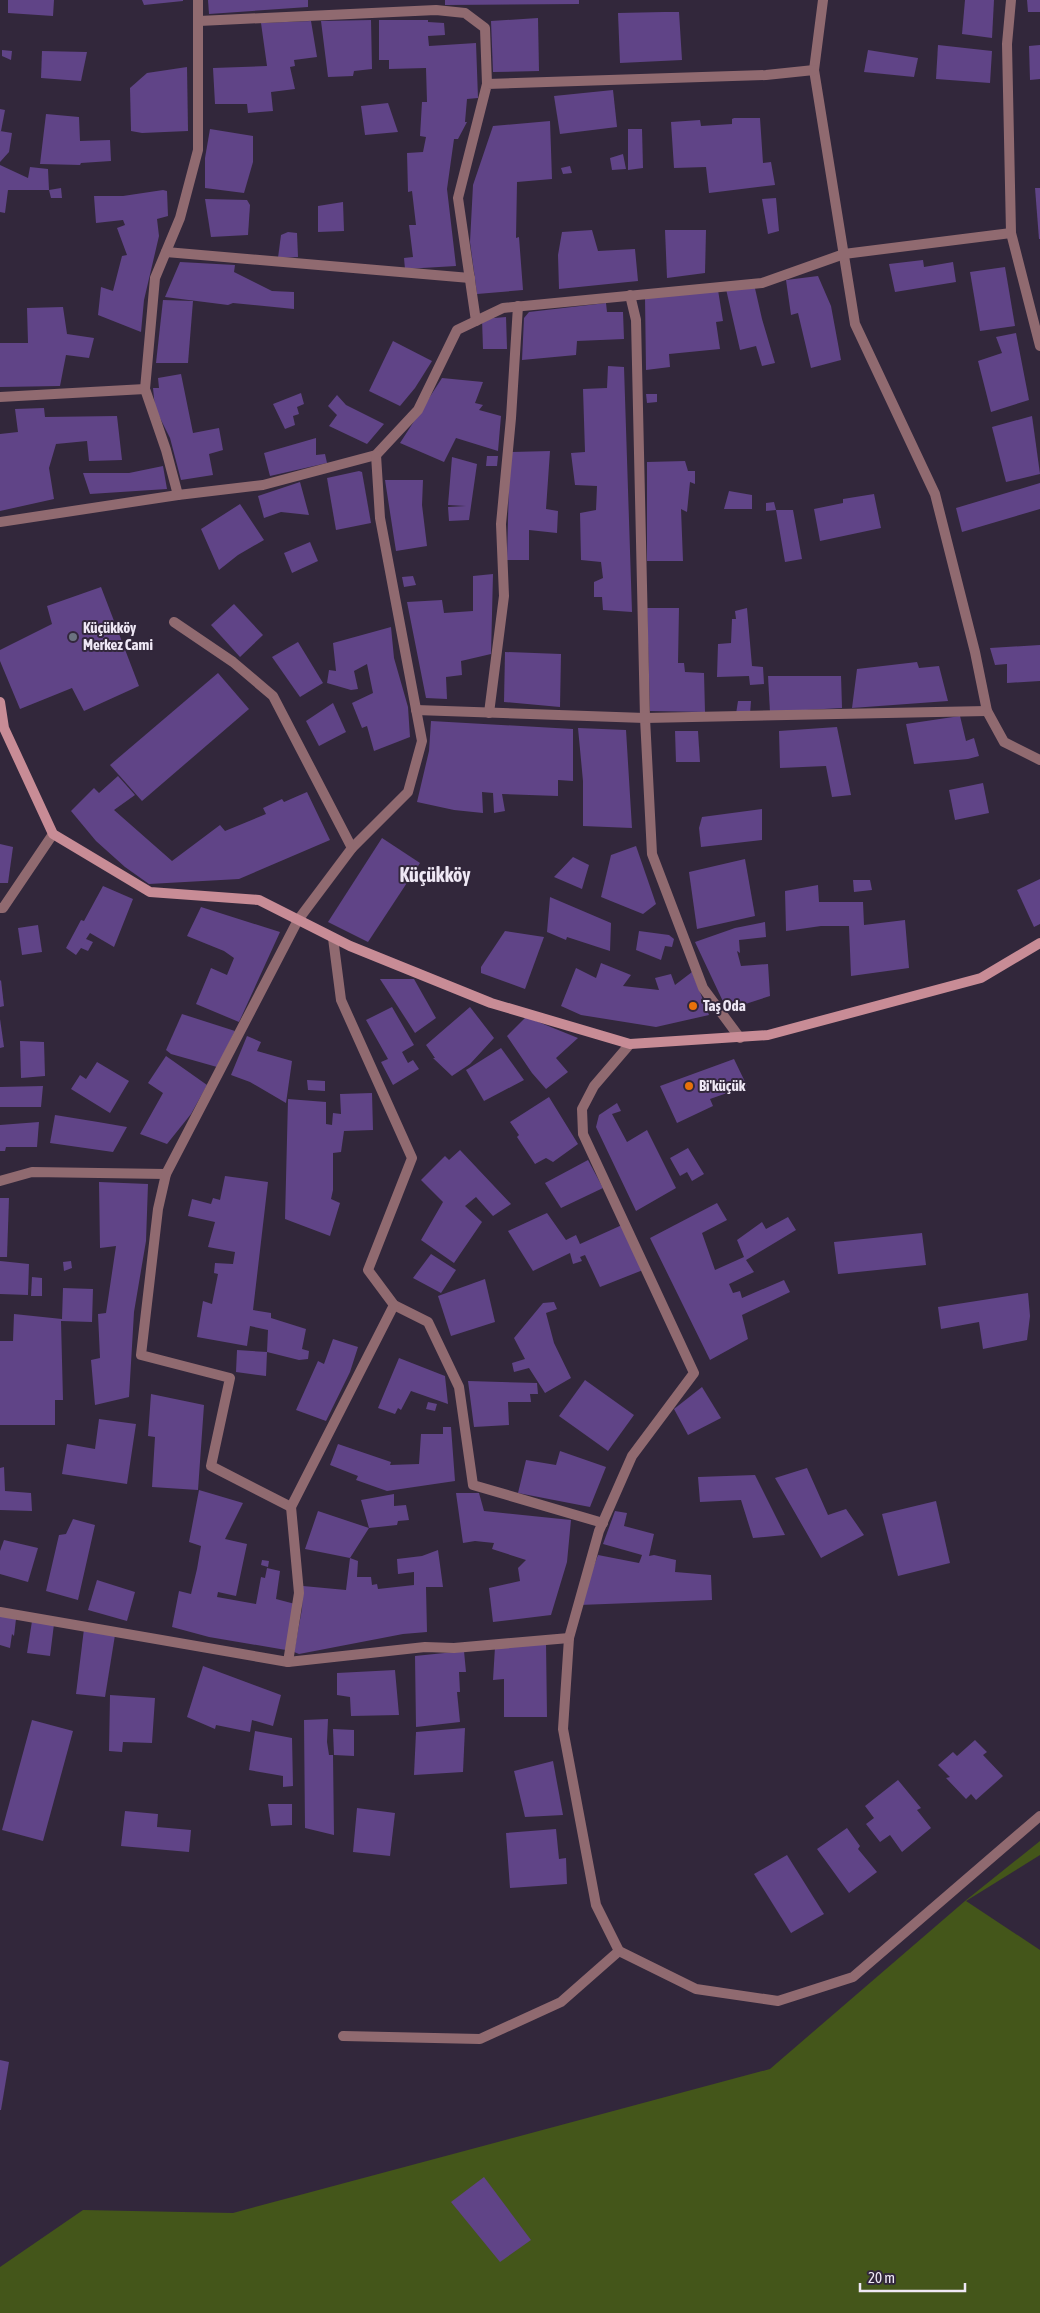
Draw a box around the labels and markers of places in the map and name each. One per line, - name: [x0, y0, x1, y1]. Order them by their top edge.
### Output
- place label: Küçükköy Merkez Cami: [83, 619, 153, 653]
- marker: Küçükköy Merkez Cami: [67, 631, 79, 643]
- place label: Taş Oda: [703, 997, 746, 1014]
- marker: Taş Oda: [687, 1000, 699, 1012]
- place label: Bi'küçük: [699, 1077, 746, 1094]
- marker: Bi'küçük: [683, 1080, 695, 1092]

